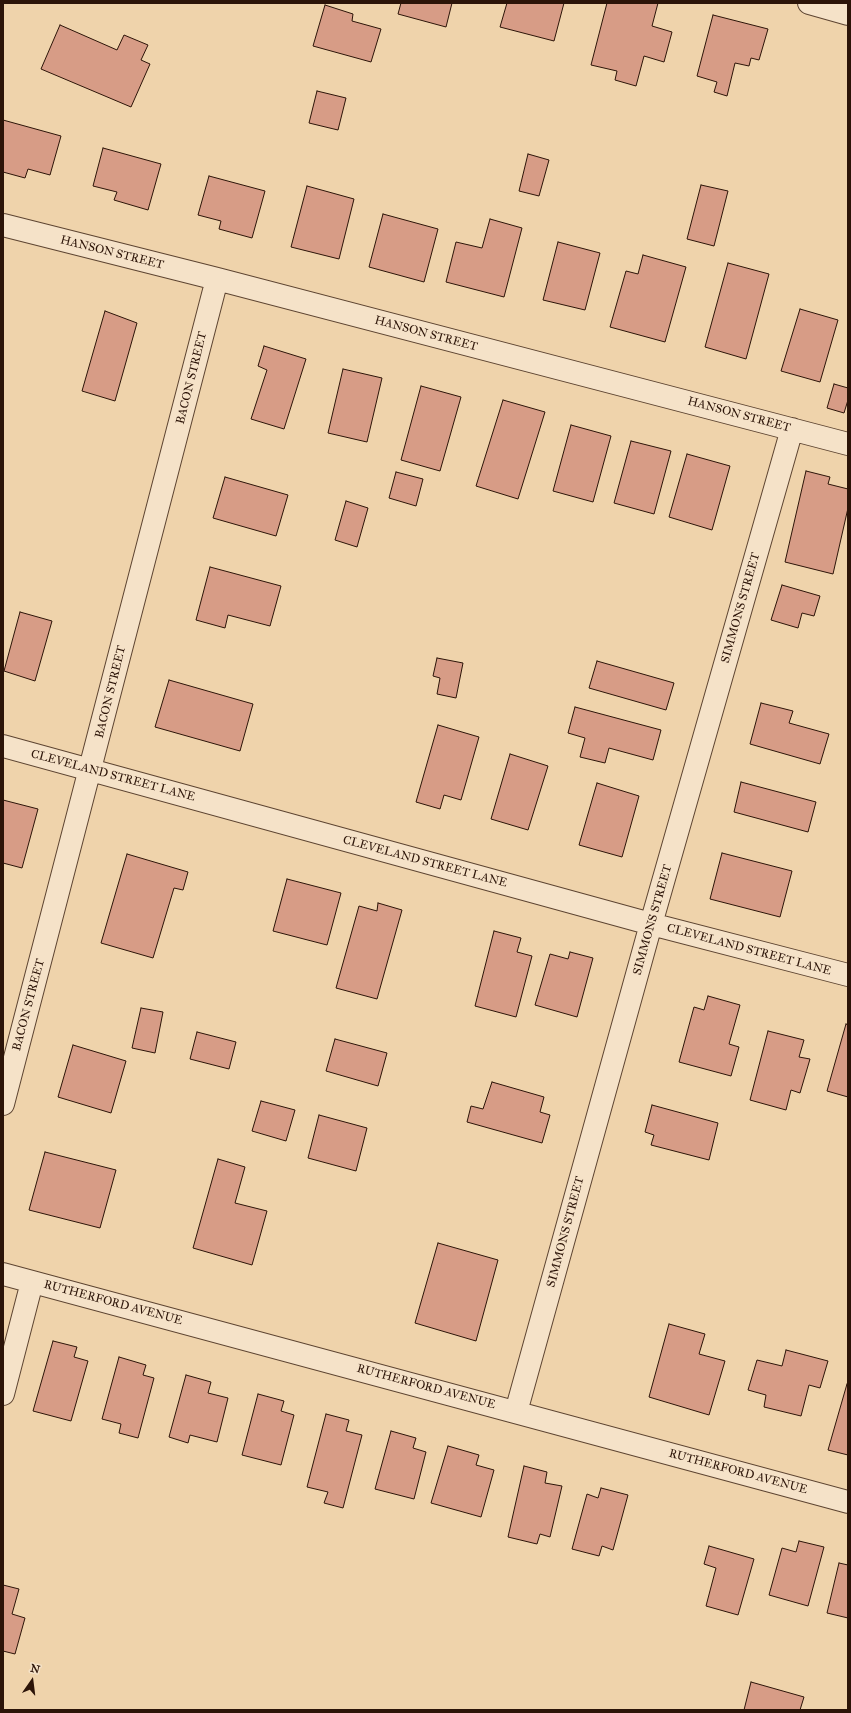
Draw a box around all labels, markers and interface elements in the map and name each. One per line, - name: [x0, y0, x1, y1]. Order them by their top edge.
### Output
- street label: HANSON STREET: [59, 233, 165, 273]
- street label: HANSON STREET: [373, 313, 479, 355]
- street label: BACON STREET: [174, 330, 210, 426]
- street label: HANSON STREET: [686, 394, 792, 436]
- street label: SIMMONS STREET: [718, 551, 764, 665]
- street label: BACON STREET: [93, 644, 129, 740]
- street label: CLEVELAND STREET LANE: [29, 747, 197, 805]
- street label: CLEVELAND STREET LANE: [341, 833, 509, 891]
- street label: SIMMONS STREET: [630, 863, 676, 977]
- street label: CLEVELAND STREET LANE: [665, 921, 833, 979]
- street label: BACON STREET: [10, 957, 48, 1053]
- street label: SIMMONS STREET: [544, 1175, 588, 1289]
- street label: RUTHERFORD AVENUE: [42, 1278, 184, 1328]
- street label: RUTHERFORD AVENUE: [355, 1362, 497, 1412]
- street label: RUTHERFORD AVENUE: [667, 1447, 809, 1497]
- north arrow: [12, 1661, 52, 1701]
- text: N: [29, 1661, 41, 1676]

